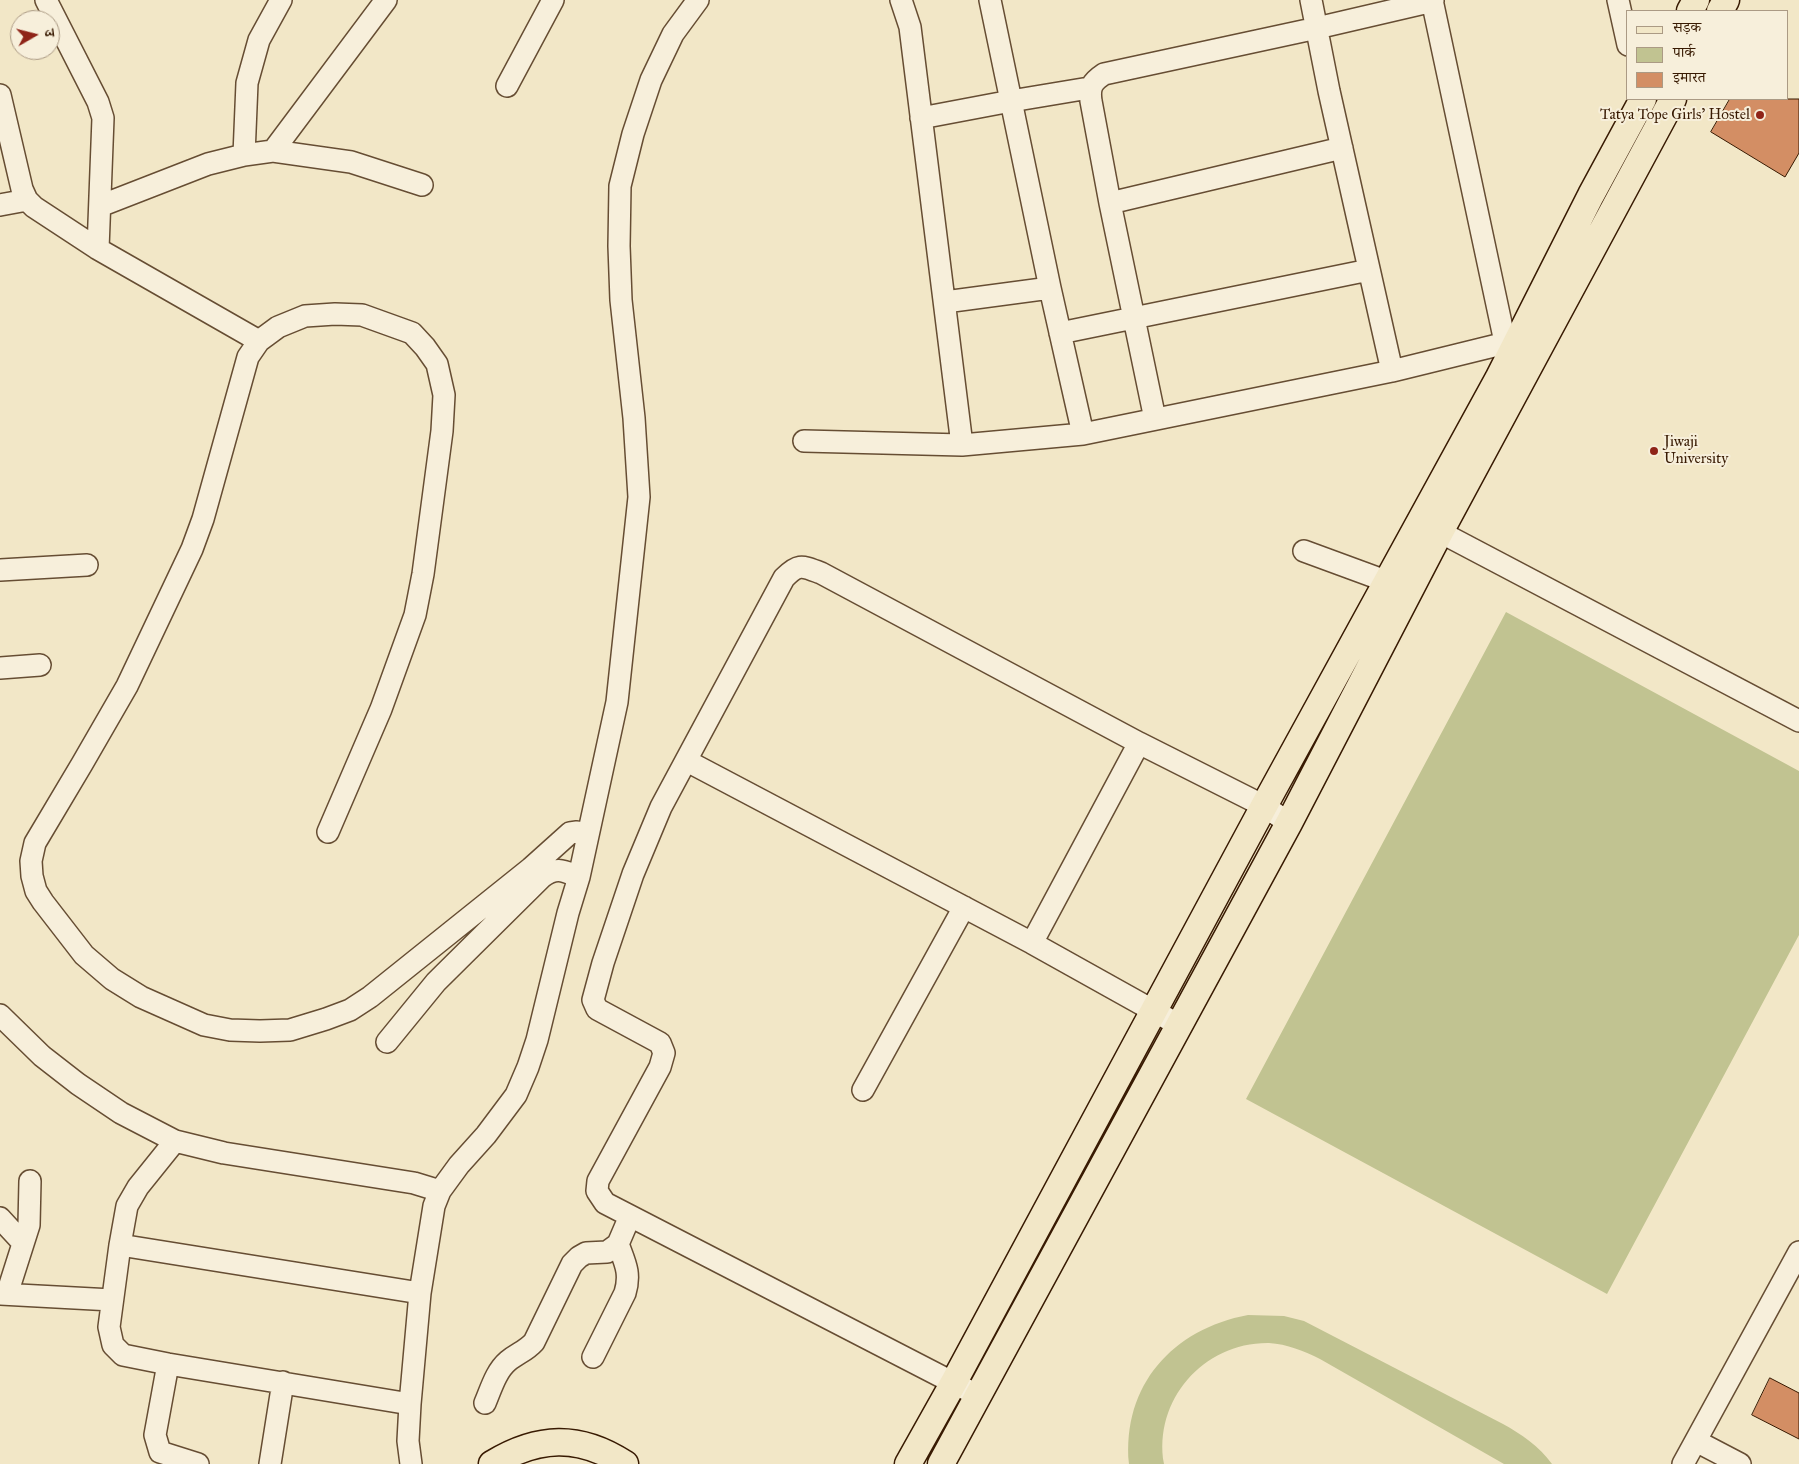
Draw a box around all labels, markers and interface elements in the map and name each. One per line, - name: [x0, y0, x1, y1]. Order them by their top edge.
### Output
- north arrow: [10, 10, 60, 60]
- legend: [1626, 10, 1789, 100]
- text: सड़क: [1673, 18, 1701, 36]
- text: उ: [40, 28, 58, 38]
- text: पार्क: [1673, 43, 1695, 61]
- text: इमारत: [1673, 68, 1706, 86]
- place label: Tatya Tope Girls' Hostel: [1600, 106, 1750, 124]
- marker: Tatya Tope Girls' Hostel: [1754, 109, 1766, 121]
- place label: Jiwaji University: [1664, 433, 1728, 468]
- marker: Jiwaji University: [1648, 445, 1660, 457]

